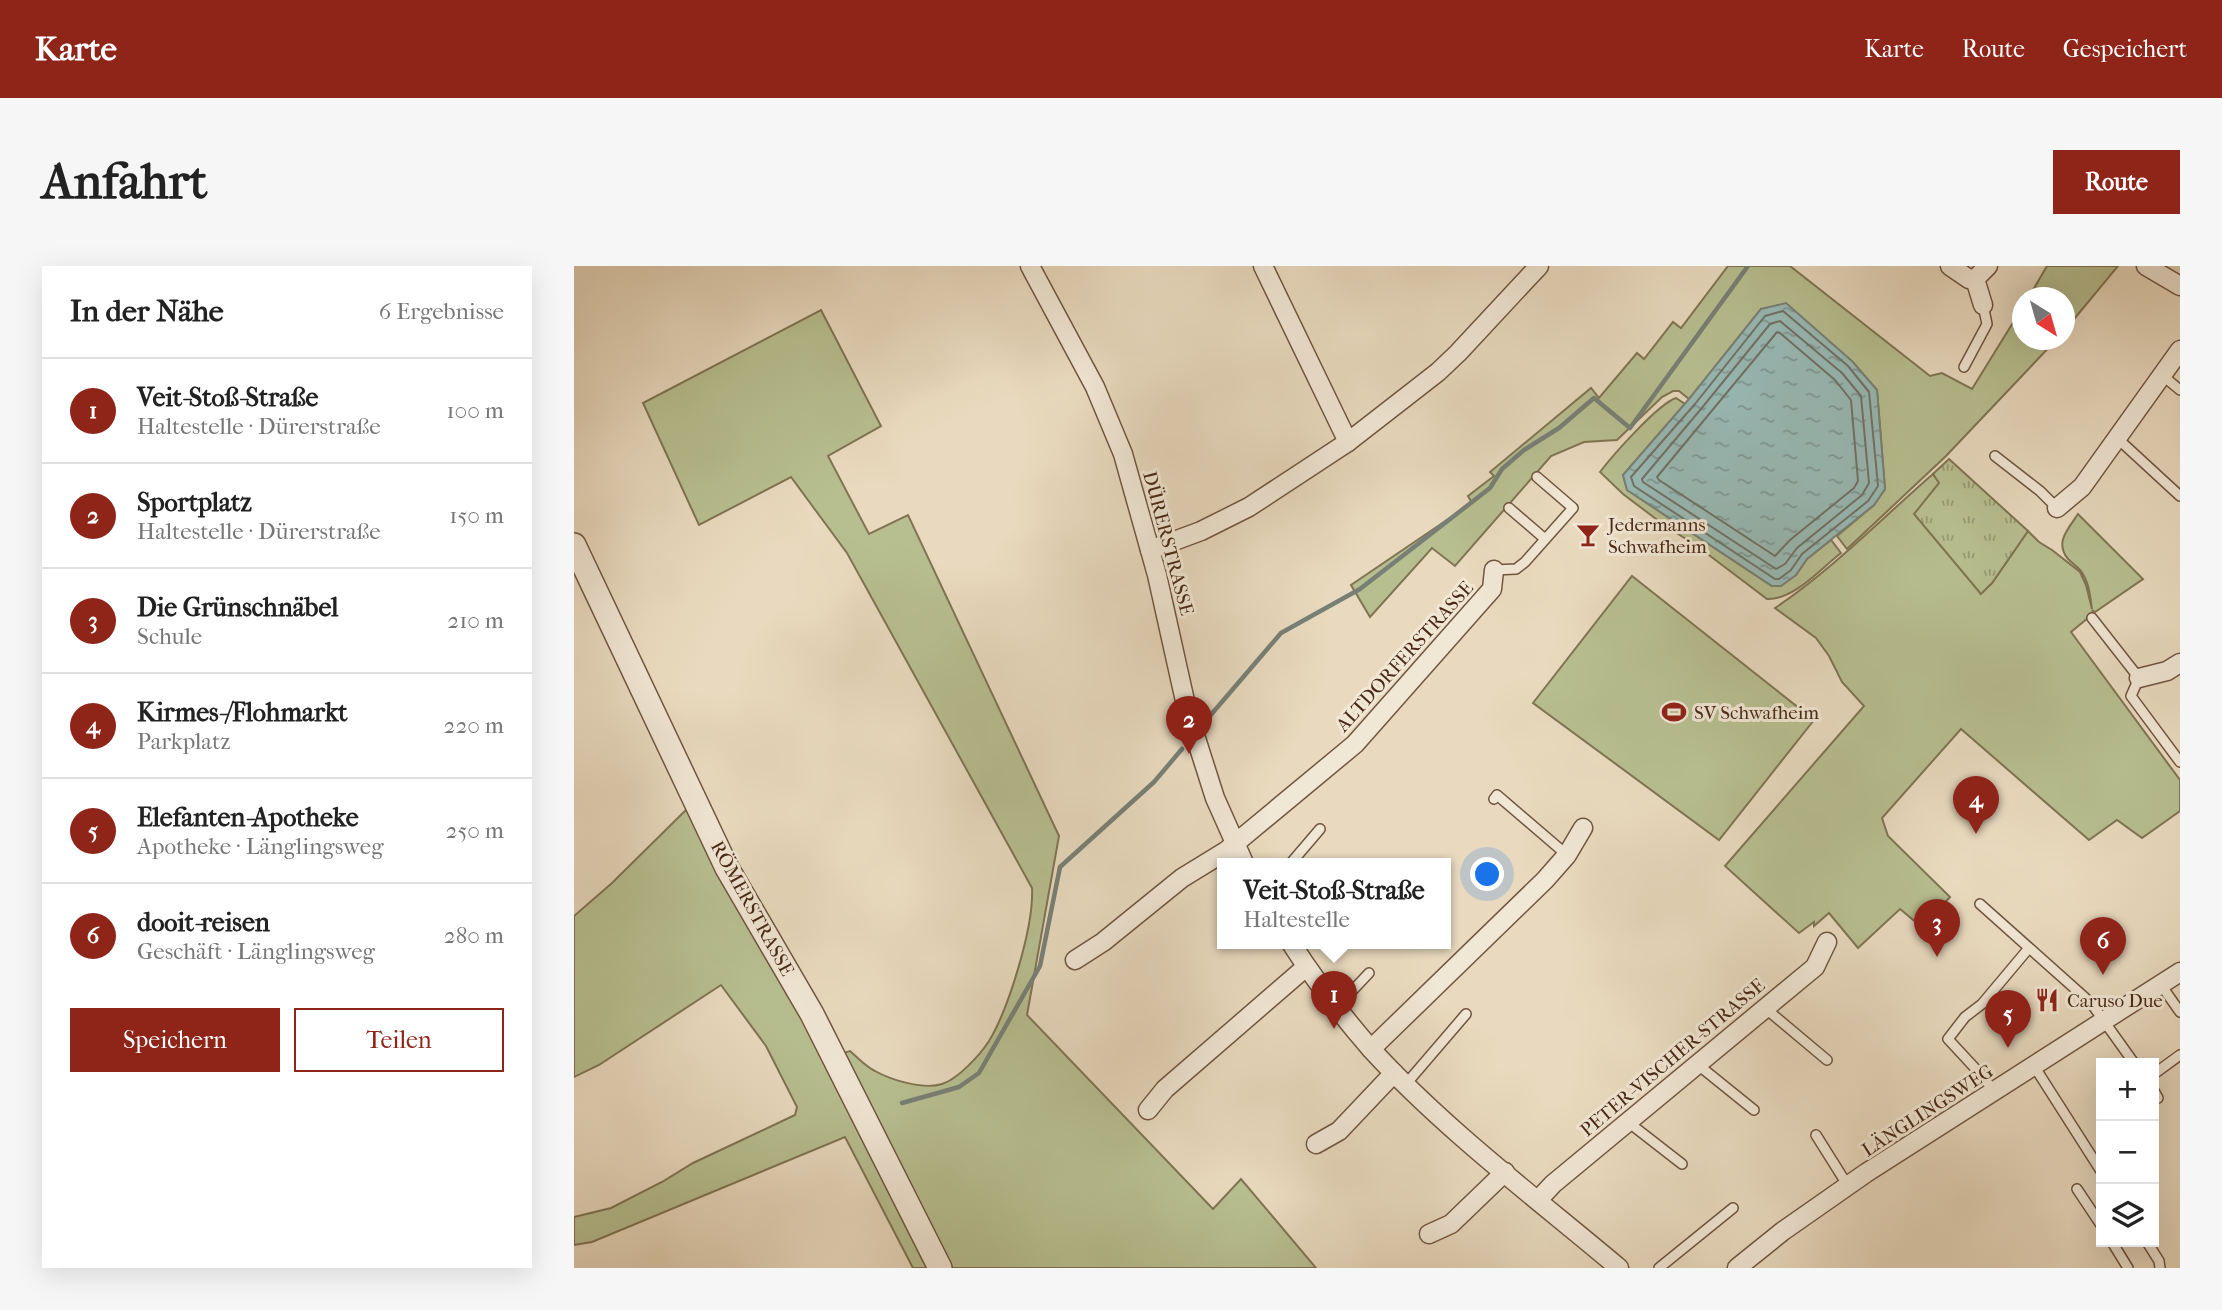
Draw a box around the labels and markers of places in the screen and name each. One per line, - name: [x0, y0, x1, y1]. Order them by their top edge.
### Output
- place label: Jedermanns Schwafheim: [1606, 514, 1707, 558]
- bar icon: Jedermanns Schwafheim: [1574, 521, 1602, 549]
- pin: 2: [1166, 696, 1212, 754]
- sports icon: SV Schwafheim: [1660, 698, 1688, 726]
- place label: SV Schwafheim: [1694, 702, 1819, 724]
- pin: 4: [1953, 776, 1999, 834]
- pin: 3: [1914, 899, 1960, 957]
- pin: 6: [2080, 917, 2126, 975]
- pin: 1: [1311, 971, 1357, 1029]
- restaurant icon: Caruso Due: [2033, 986, 2061, 1014]
- pin: 5: [1985, 990, 2031, 1048]
- place label: Caruso Due: [2067, 990, 2163, 1012]

